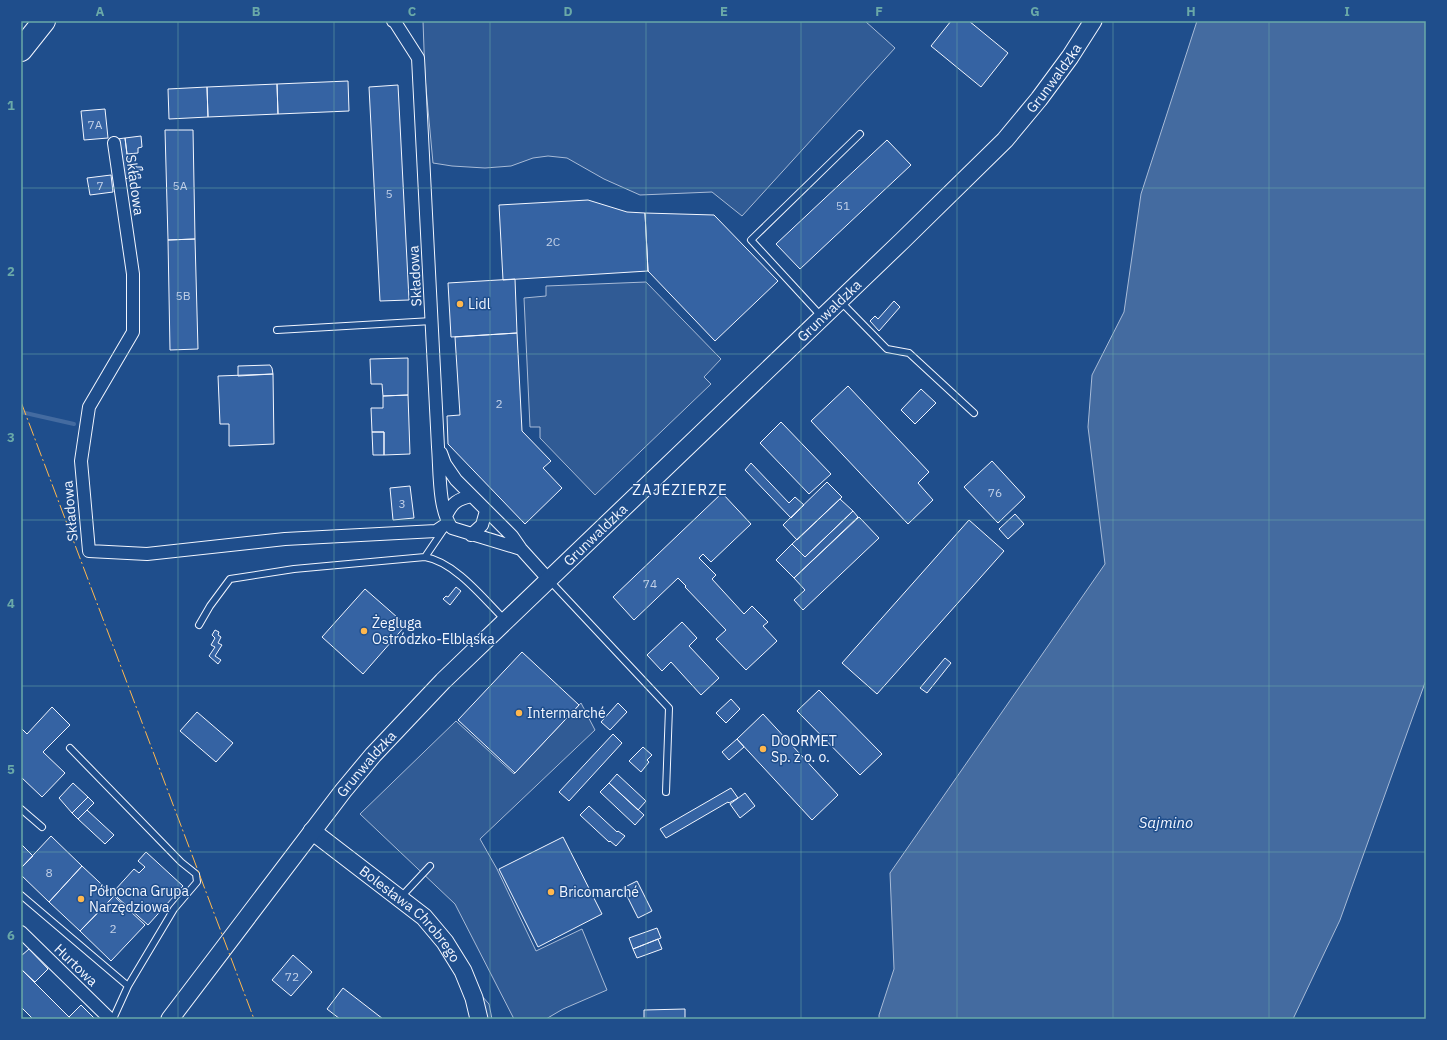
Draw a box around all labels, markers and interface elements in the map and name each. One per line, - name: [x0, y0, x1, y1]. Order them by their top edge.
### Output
- text: A: [96, 3, 105, 20]
- text: B: [252, 3, 261, 20]
- text: C: [408, 3, 417, 20]
- text: D: [563, 3, 573, 20]
- text: E: [720, 3, 728, 20]
- text: F: [875, 3, 883, 20]
- text: G: [1030, 3, 1040, 20]
- text: H: [1186, 3, 1196, 20]
- text: I: [1344, 3, 1350, 20]
- street label: Grunwaldzka: [1022, 39, 1086, 117]
- text: 1: [7, 97, 15, 114]
- house number: 7A: [88, 117, 103, 132]
- street label: Składowa: [122, 154, 148, 217]
- house number: 7: [96, 178, 104, 193]
- house number: 5A: [173, 178, 188, 193]
- house number: 5: [385, 186, 393, 201]
- house number: 51: [836, 198, 850, 213]
- house number: 2C: [546, 234, 561, 249]
- street label: Składowa: [404, 245, 426, 307]
- text: 2: [7, 263, 15, 280]
- street label: Grunwaldzka: [793, 275, 865, 346]
- house number: 5B: [175, 288, 191, 303]
- place label: Lidl: [468, 295, 491, 313]
- marker: Lidl: [455, 299, 465, 309]
- house number: 2: [495, 396, 503, 411]
- text: 3: [7, 429, 15, 446]
- street label: Składowa: [58, 479, 82, 542]
- district label: ZAJEZIERZE: [632, 480, 728, 499]
- house number: 76: [988, 485, 1002, 500]
- house number: 3: [398, 496, 406, 511]
- street label: Grunwaldzka: [560, 500, 632, 570]
- house number: 74: [643, 576, 657, 591]
- text: 4: [7, 595, 15, 612]
- place label: Żegluga Ostródzko-Elbląska: [372, 614, 495, 648]
- marker: Żegluga Ostródzko-Elbląska: [359, 626, 369, 636]
- place label: Intermarché: [527, 704, 606, 722]
- marker: Intermarché: [514, 708, 524, 718]
- street label: Grunwaldzka: [333, 727, 400, 801]
- place label: DOORMET Sp. z o. o.: [771, 732, 837, 766]
- marker: DOORMET Sp. z o. o.: [758, 744, 768, 754]
- text: 5: [7, 761, 15, 778]
- water label: Sajmino: [1139, 813, 1193, 832]
- street label: Bolesława Chrobrego: [356, 862, 464, 966]
- house number: 8: [45, 865, 53, 880]
- place label: Północna Grupa Narzędziowa: [89, 882, 189, 916]
- place label: Bricomarché: [559, 883, 639, 901]
- marker: Bricomarché: [546, 887, 556, 897]
- marker: Północna Grupa Narzędziowa: [76, 894, 86, 904]
- house number: 2: [109, 921, 117, 936]
- text: 6: [7, 927, 15, 944]
- street label: Hurtowa: [50, 940, 102, 991]
- house number: 72: [285, 969, 299, 984]

